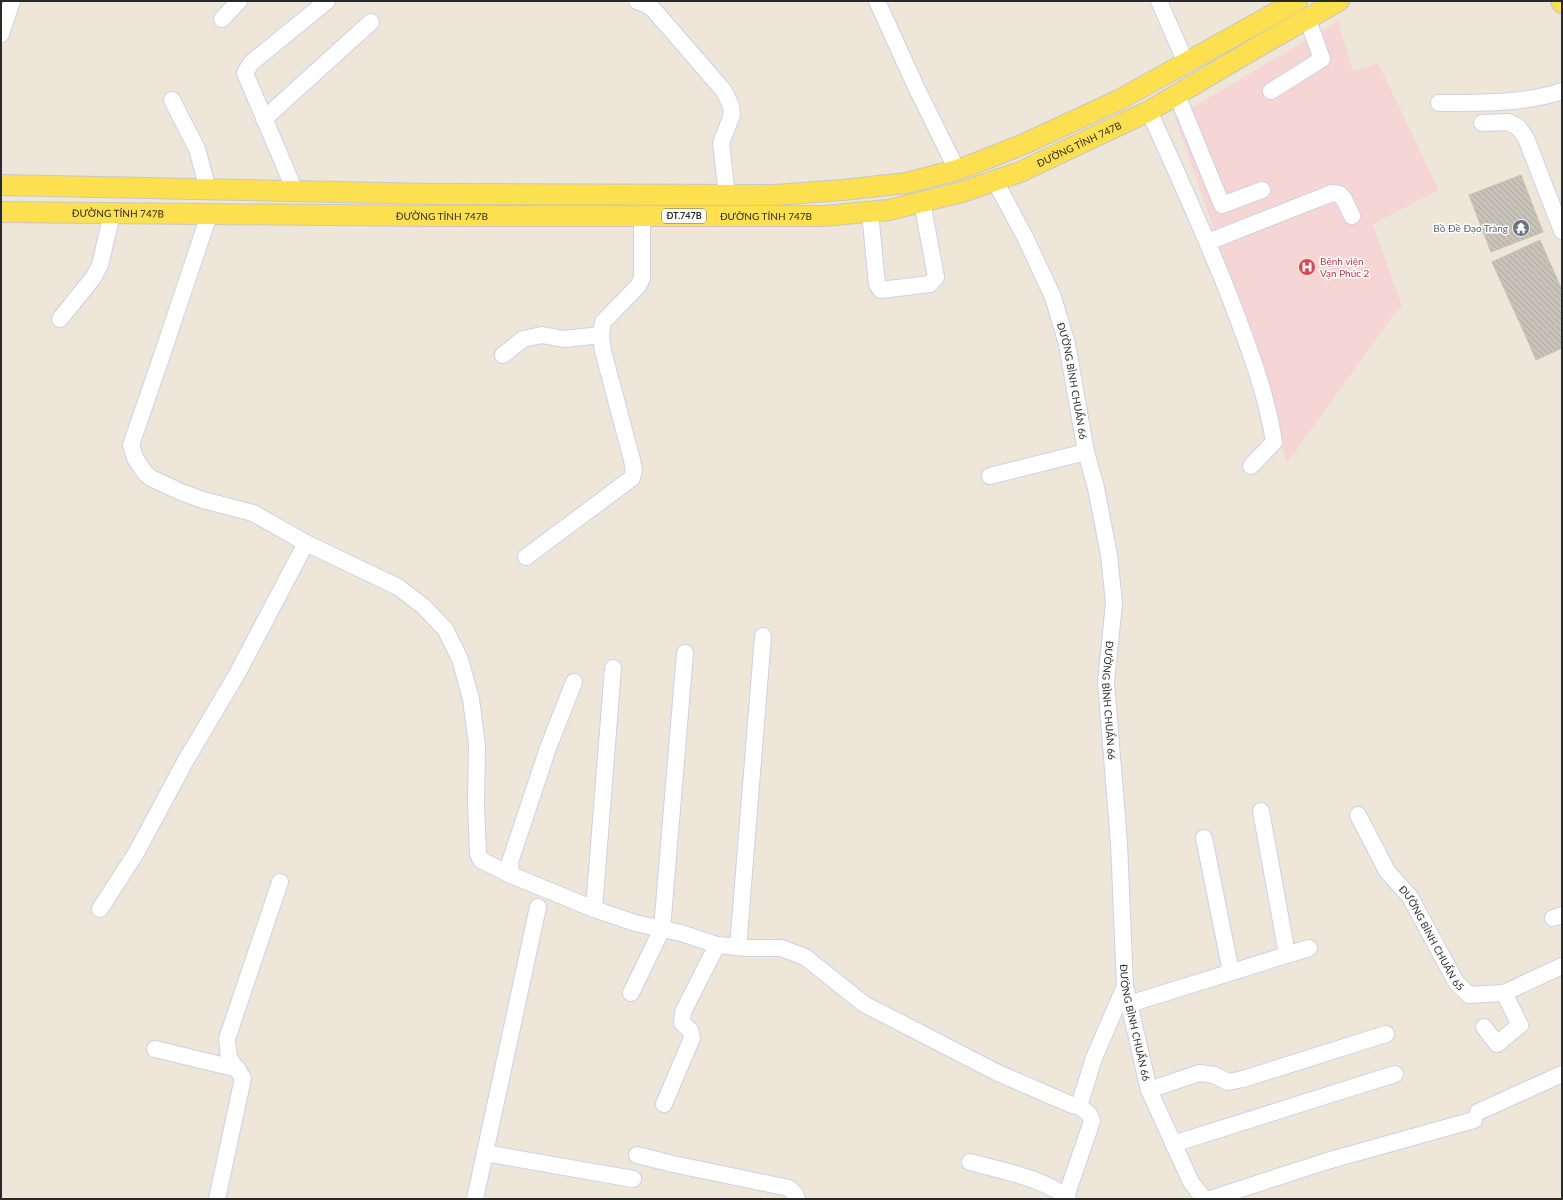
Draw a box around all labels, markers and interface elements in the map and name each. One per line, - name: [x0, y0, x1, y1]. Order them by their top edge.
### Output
- street label: ĐƯỜNG TỈNH 747B: [1035, 119, 1123, 169]
- street label: ĐƯỜNG TỈNH 747B: [72, 207, 164, 220]
- road number: ĐT.747B: [662, 209, 706, 223]
- street label: ĐƯỜNG TỈNH 747B: [396, 210, 488, 222]
- street label: ĐƯỜNG TỈNH 747B: [720, 210, 812, 222]
- temple icon: Bồ Đề Đạo Tràng: [1511, 218, 1531, 238]
- place label: Bồ Đề Đạo Tràng: [1433, 222, 1508, 234]
- place label: Bệnh viện Vạn Phúc 2: [1320, 255, 1370, 279]
- hospital icon: Bệnh viện Vạn Phúc 2: [1297, 257, 1317, 277]
- street label: ĐƯỜNG BÌNH CHUẨN 66: [1055, 321, 1090, 441]
- street label: ĐƯỜNG BÌNH CHUẨN 66: [1100, 640, 1118, 760]
- street label: ĐƯỜNG BÌNH CHUẨN 65: [1397, 883, 1467, 993]
- street label: ĐƯỜNG BÌNH CHUẨN 66: [1118, 964, 1153, 1082]

